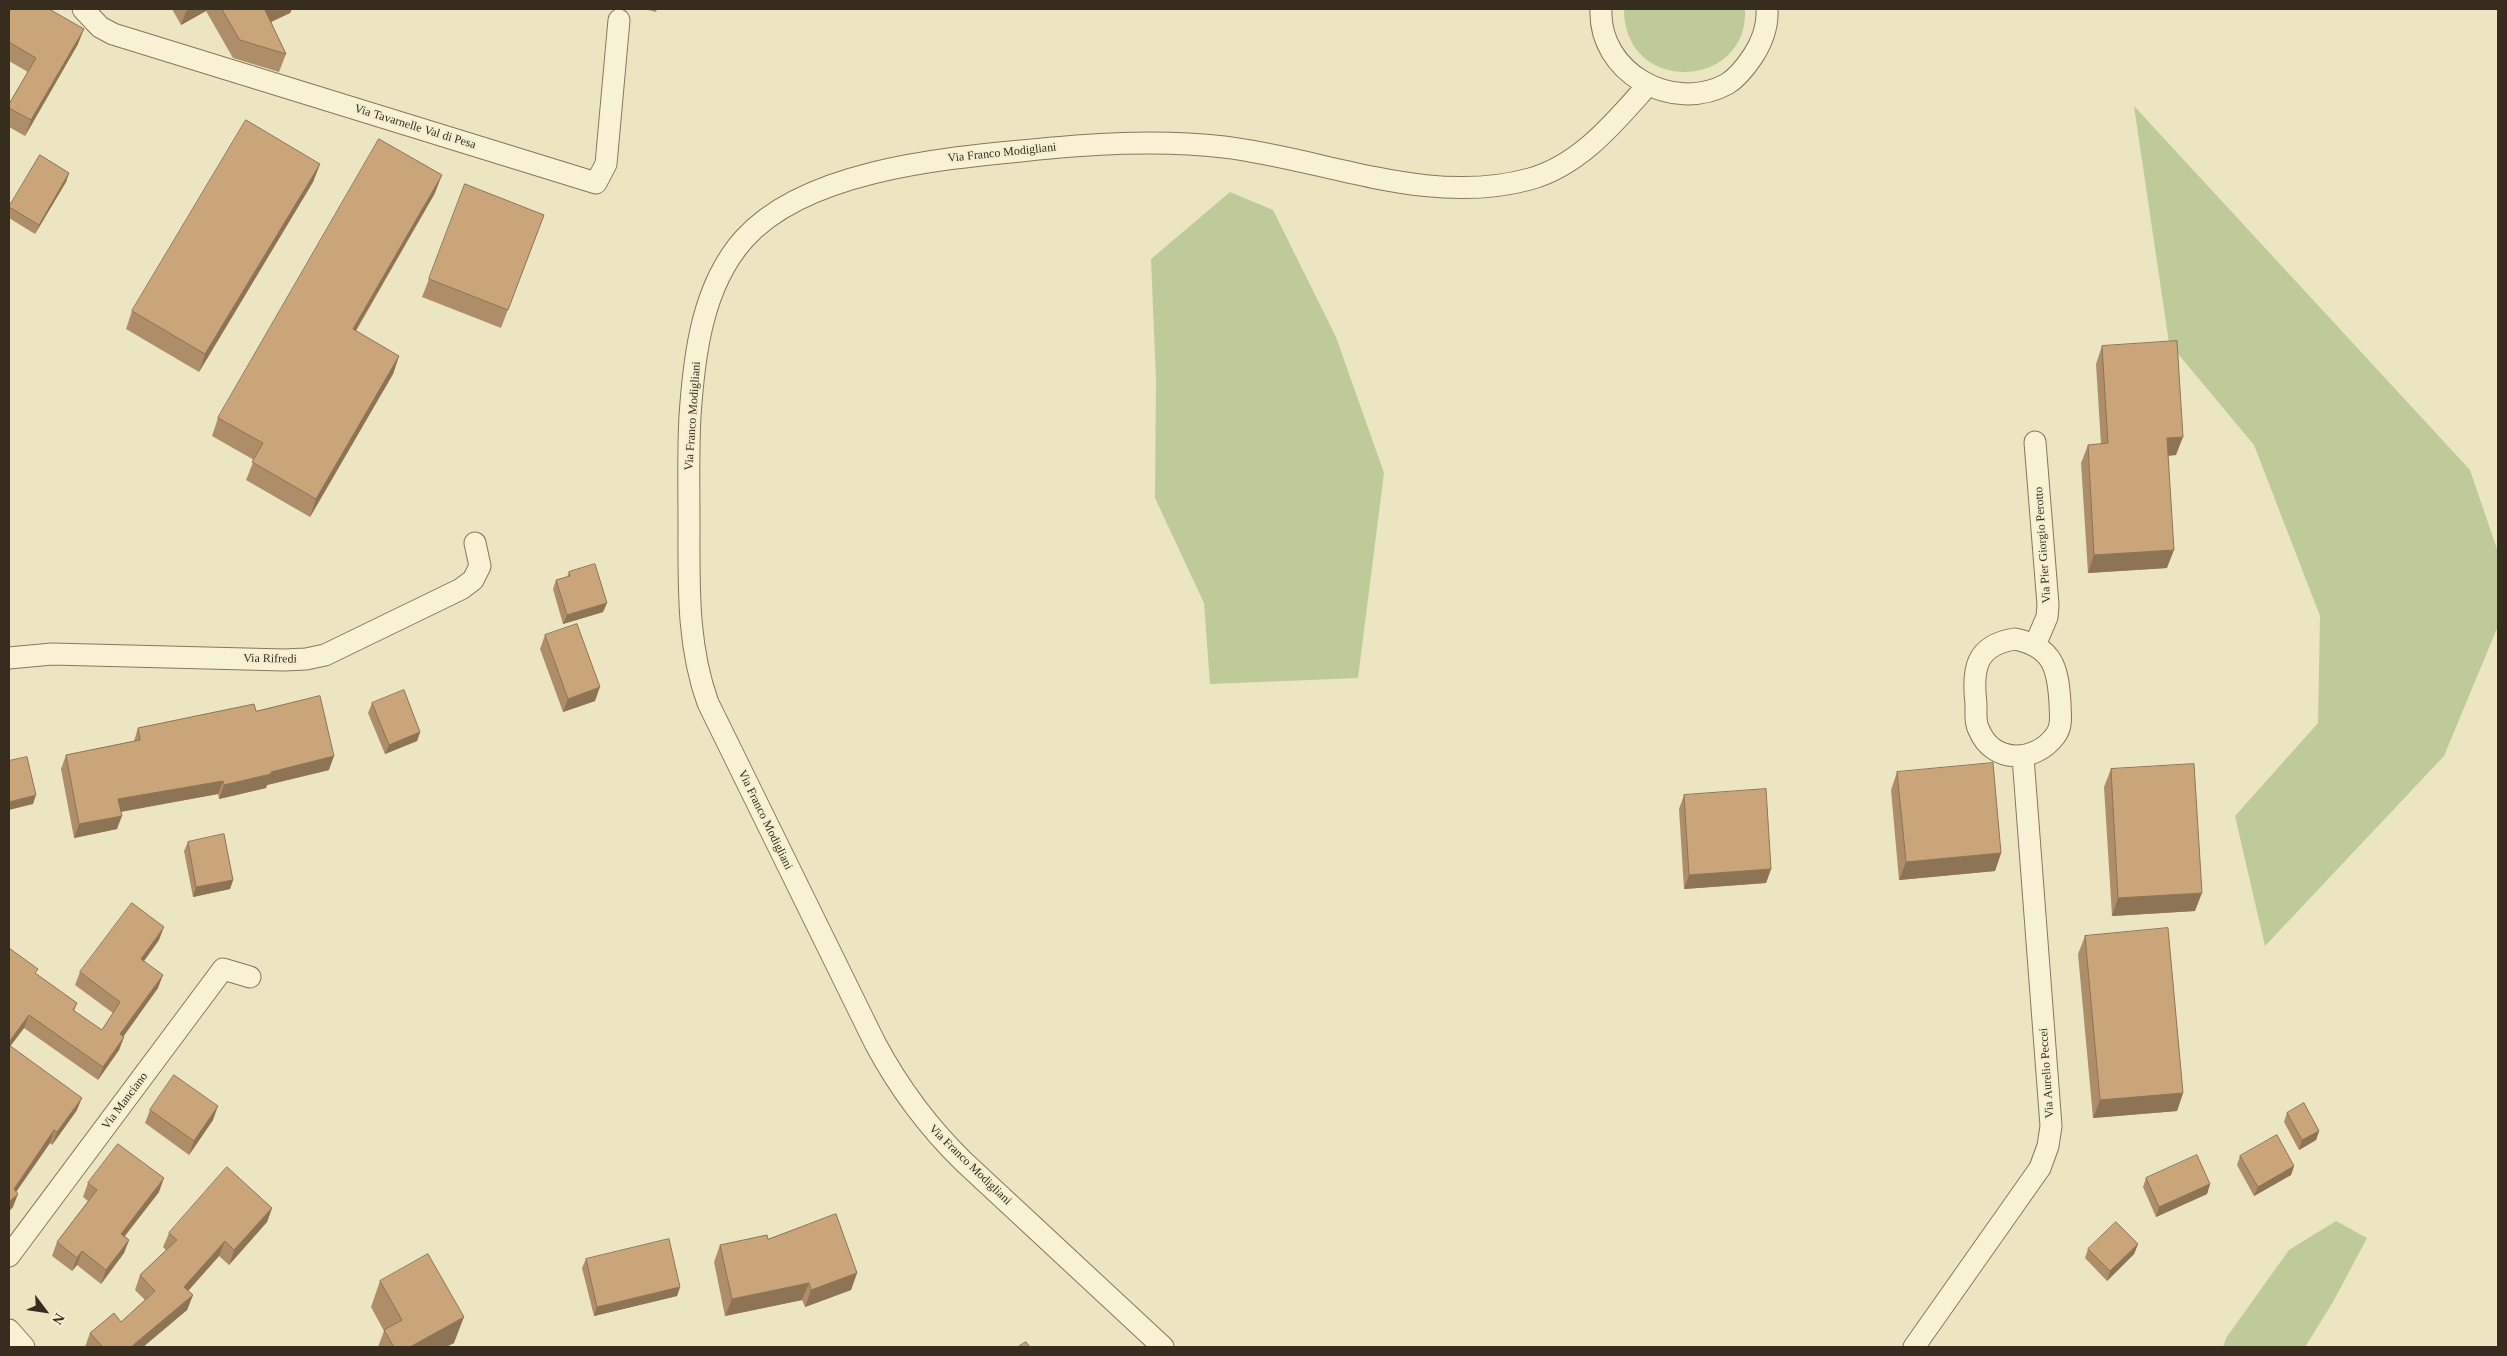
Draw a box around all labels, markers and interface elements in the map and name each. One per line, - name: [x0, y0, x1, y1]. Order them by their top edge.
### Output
- street label: Via Tavarnelle Val di Pesa: [352, 102, 478, 152]
- street label: Via Franco Modigliani: [947, 140, 1057, 166]
- street label: Via Franco Modigliani: [682, 361, 704, 471]
- street label: Via Pier Giorgio Perotto: [2032, 486, 2054, 604]
- street label: Via Rifredi: [243, 651, 297, 667]
- street label: Via Franco Modigliani: [735, 768, 795, 872]
- street label: Via Aurelio Peccei: [2037, 1027, 2057, 1119]
- street label: Via Manciano: [99, 1070, 151, 1132]
- street label: Via Franco Modigliani: [926, 1122, 1014, 1208]
- north arrow: [20, 1286, 70, 1336]
- text: N: [49, 1311, 67, 1327]

